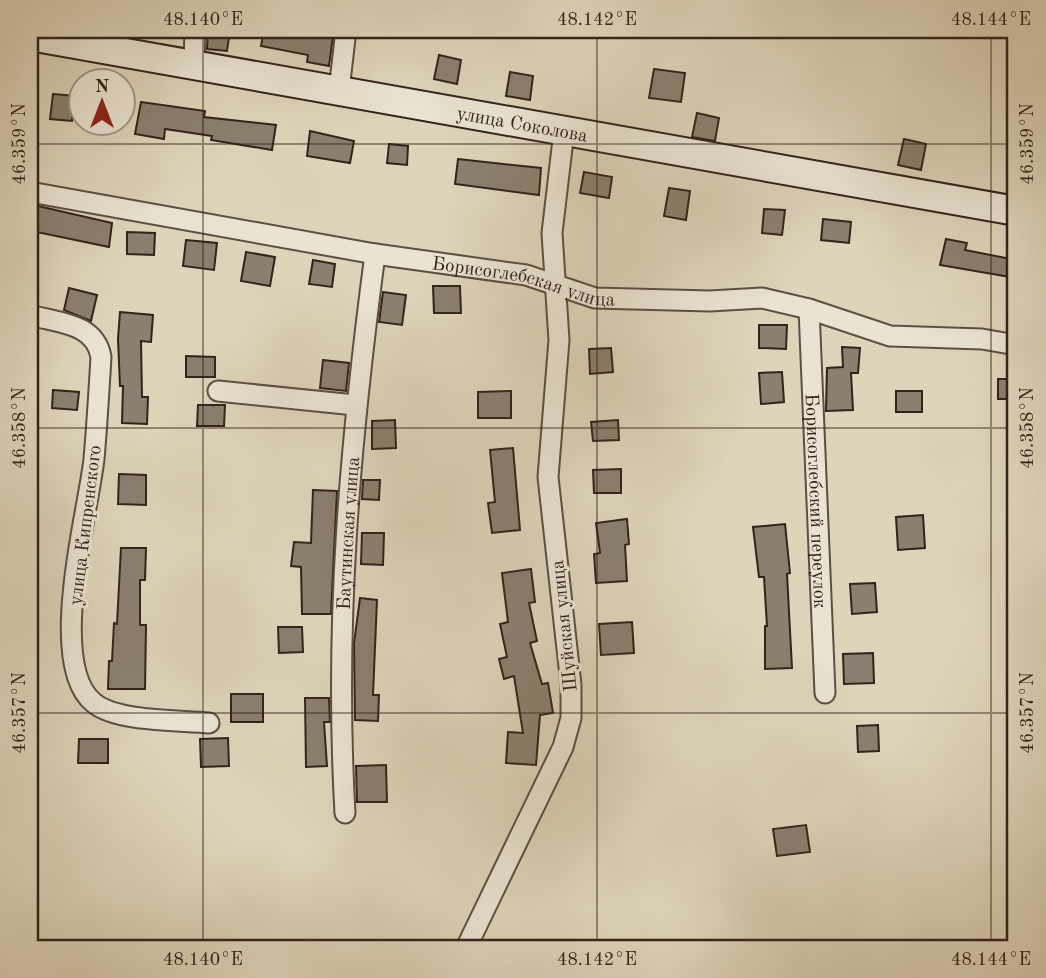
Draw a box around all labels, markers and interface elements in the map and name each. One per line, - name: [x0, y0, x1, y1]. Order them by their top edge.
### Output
- text: 48.140°E: [163, 11, 243, 29]
- text: 48.142°E: [557, 11, 637, 29]
- text: 48.144°E: [951, 11, 1031, 29]
- north arrow: [66, 66, 136, 136]
- text: N: [95, 78, 110, 97]
- text: 46.359°N: [11, 103, 29, 185]
- text: 46.359°N: [1019, 103, 1037, 185]
- street label: улица Соколова: [455, 105, 589, 147]
- street label: Борисоглебская улица: [431, 255, 616, 311]
- text: 46.358°N: [11, 387, 29, 469]
- text: 46.358°N: [1019, 387, 1037, 469]
- street label: Борисоглебский переулок: [801, 393, 828, 609]
- street label: улица Кипренского: [67, 444, 106, 607]
- street label: Баутинская улица: [336, 455, 364, 610]
- street label: Шуйская улица: [549, 558, 582, 692]
- text: 46.357°N: [11, 672, 29, 754]
- text: 46.357°N: [1019, 672, 1037, 754]
- text: 48.140°E: [163, 951, 243, 969]
- text: 48.142°E: [557, 951, 637, 969]
- text: 48.144°E: [951, 951, 1031, 969]

